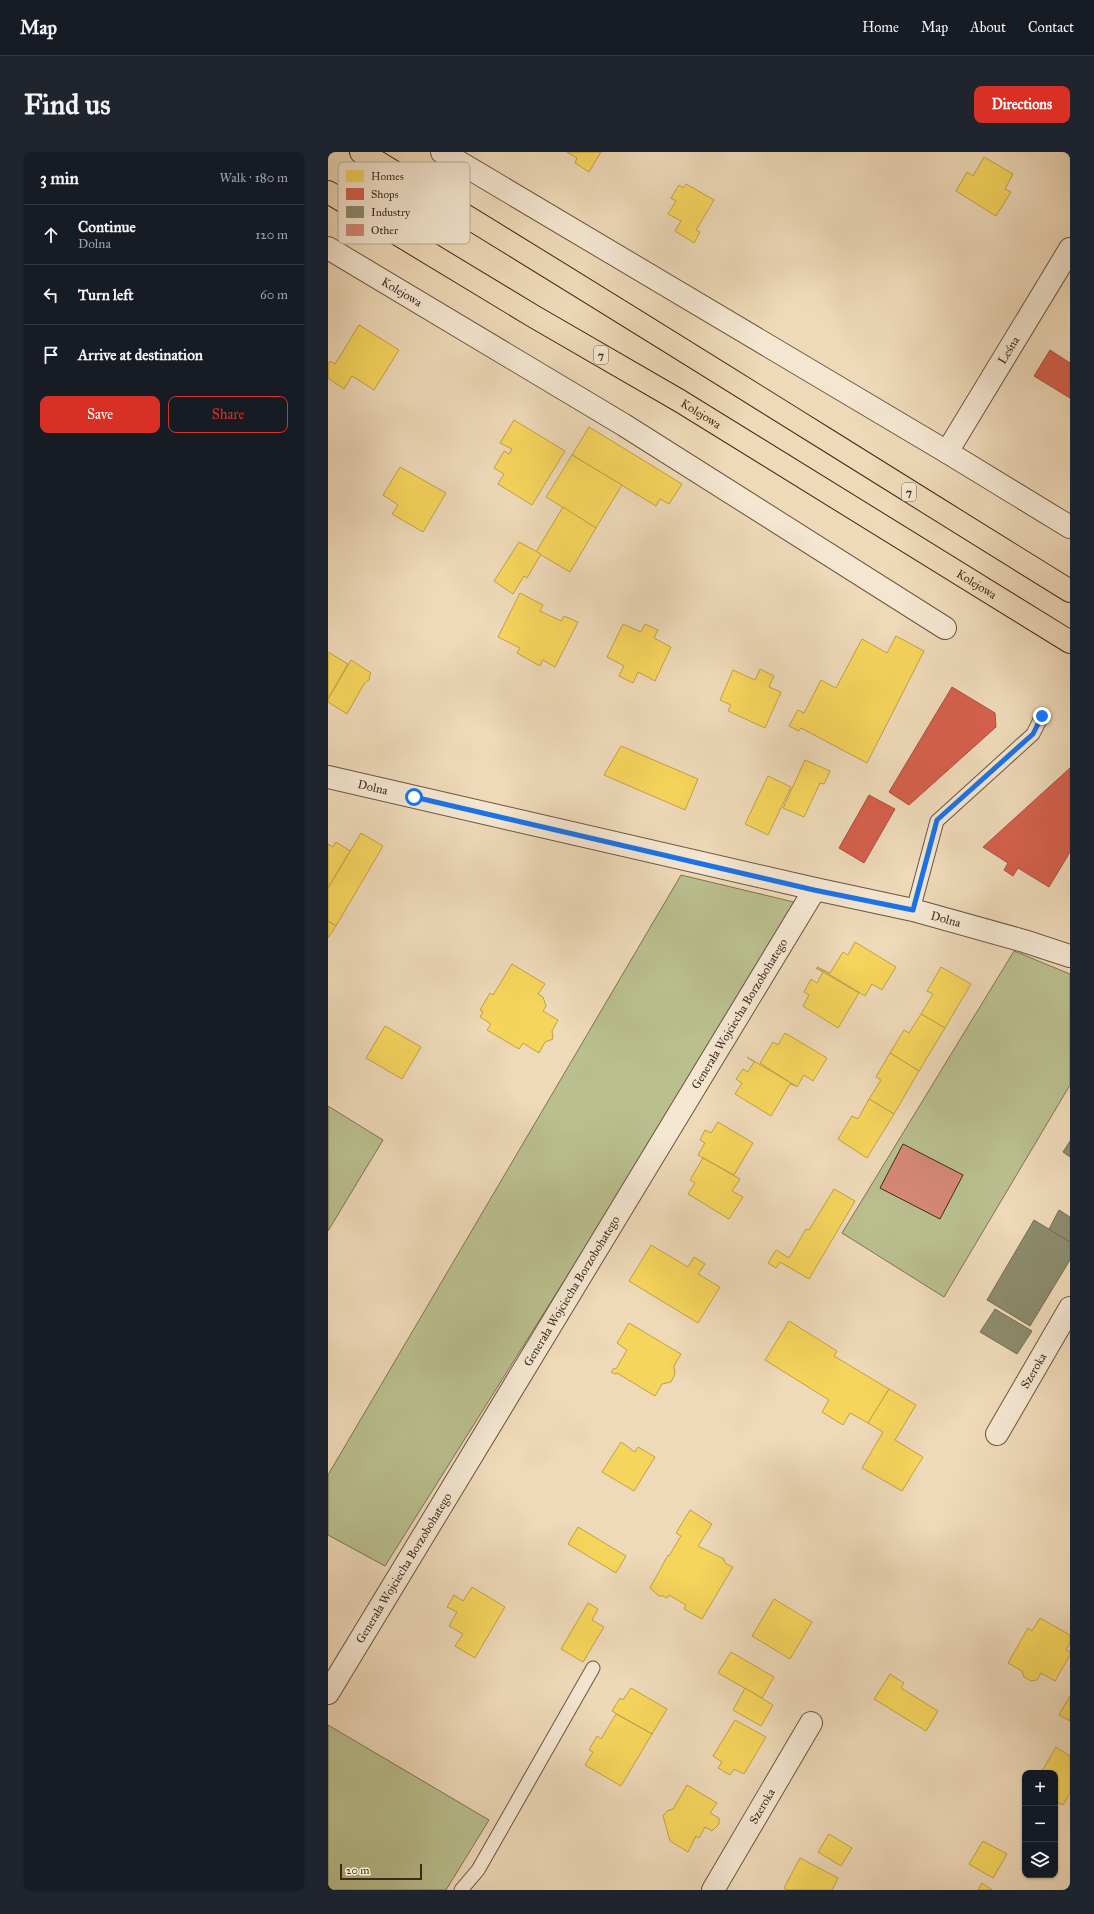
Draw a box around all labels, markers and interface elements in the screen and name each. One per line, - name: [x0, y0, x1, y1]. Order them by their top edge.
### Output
- text: Map: [20, 16, 57, 39]
- text: Home: [862, 19, 899, 36]
- text: Map: [921, 19, 948, 36]
- text: About: [970, 19, 1006, 36]
- text: Contact: [1028, 19, 1074, 36]
- button: Directions: [974, 86, 1070, 123]
- text: Find us: [24, 87, 110, 122]
- legend: [338, 162, 470, 244]
- text: 3 min: [40, 168, 79, 189]
- text: Walk · 180 m: [219, 170, 288, 186]
- text: Homes: [371, 170, 404, 183]
- text: Shops: [371, 188, 399, 201]
- text: Industry: [371, 206, 411, 219]
- text: Continue: [78, 218, 136, 236]
- icon: ahead: [40, 224, 62, 246]
- text: Other: [371, 224, 399, 237]
- text: 120 m: [255, 227, 288, 243]
- text: Dolna: [78, 236, 111, 252]
- street label: Kolejowa: [379, 275, 425, 310]
- icon: left: [40, 284, 62, 306]
- text: Turn left: [78, 286, 134, 304]
- text: 60 m: [260, 287, 288, 303]
- street label: Leśna: [995, 333, 1023, 367]
- icon: arrive: [40, 344, 62, 366]
- text: Arrive at destination: [78, 346, 203, 364]
- road number: 7: [594, 346, 608, 364]
- button: Save: [40, 396, 160, 433]
- button: Share: [168, 396, 288, 433]
- street label: Kolejowa: [678, 396, 724, 432]
- road number: 7: [902, 483, 916, 501]
- street label: Kolejowa: [954, 567, 1000, 602]
- route end: [1033, 707, 1051, 725]
- street label: Dolna: [356, 777, 390, 798]
- route start: [405, 788, 423, 806]
- street label: Dolna: [929, 908, 963, 930]
- street label: Generała Wojciecha Borzobohatego: [688, 936, 790, 1092]
- street label: Generała Wojciecha Borzobohatego: [521, 1213, 622, 1369]
- street label: Szeroka: [1018, 1350, 1050, 1391]
- street label: Generała Wojciecha Borzobohatego: [353, 1490, 455, 1646]
- map controls: [1022, 1770, 1058, 1878]
- button: +: [1022, 1770, 1058, 1806]
- street label: Szeroka: [746, 1785, 778, 1827]
- button: −: [1022, 1806, 1058, 1842]
- button: layers: [1022, 1842, 1058, 1878]
- scale bar: [340, 1862, 422, 1881]
- text: 20 m: [346, 1864, 369, 1877]

